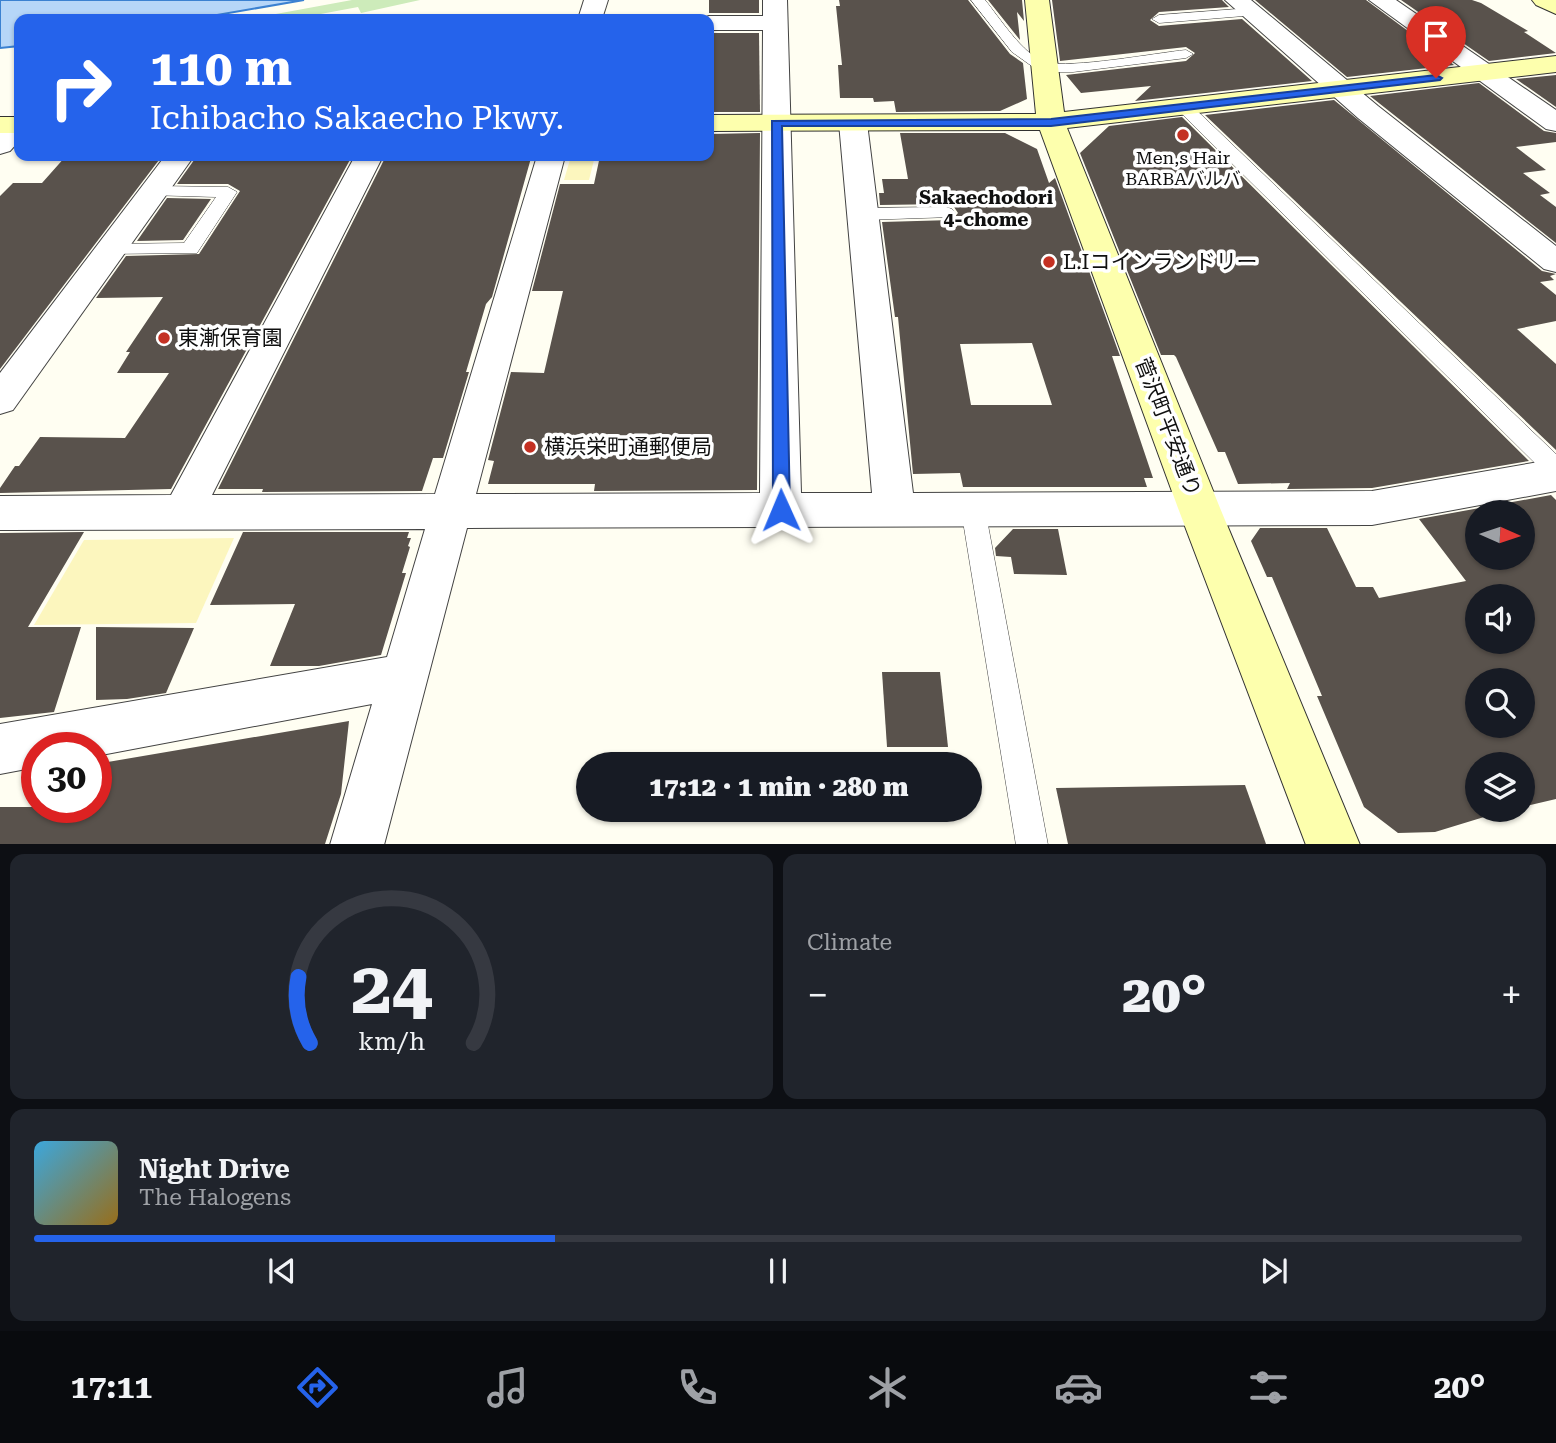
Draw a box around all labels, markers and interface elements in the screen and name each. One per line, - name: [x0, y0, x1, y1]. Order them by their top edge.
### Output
- pin: [1406, 6, 1466, 78]
- icon: arrive: [1417, 17, 1455, 55]
- text: 110 m: [150, 40, 292, 97]
- icon: right: [35, 42, 126, 133]
- text: Ichibacho Sakaecho Pkwy.: [150, 99, 564, 137]
- marker: Men,s Hair BARBAバルバ: [1175, 127, 1191, 143]
- place label: Men,s Hair BARBAバルバ: [1125, 147, 1241, 189]
- district label: Sakaechodori 4-chome: [919, 186, 1053, 231]
- place label: L.Iコインランドリー: [1063, 250, 1257, 274]
- marker: L.Iコインランドリー: [1041, 254, 1057, 270]
- place label: 東漸保育園: [178, 326, 283, 350]
- marker: 東漸保育園: [156, 330, 172, 346]
- street label: 菅沢町平安通り: [1130, 354, 1206, 500]
- place label: 横浜栄町通郵便局: [544, 435, 712, 459]
- marker: 横浜栄町通郵便局: [522, 439, 538, 455]
- position arrow: [744, 473, 818, 547]
- north arrow: [1465, 500, 1535, 570]
- map controls: [1465, 500, 1535, 822]
- button: sound: [1465, 584, 1535, 654]
- button: search: [1465, 668, 1535, 738]
- speed limit sign: 30: [21, 732, 112, 823]
- button: layers: [1465, 752, 1535, 822]
- text: 17:12 · 1 min · 280 m: [649, 772, 909, 802]
- text: Climate: [807, 929, 892, 956]
- text: 24: [351, 946, 432, 1031]
- text: 20°: [1122, 964, 1207, 1025]
- text: −: [807, 973, 828, 1017]
- text: +: [1501, 973, 1522, 1017]
- text: km/h: [358, 1026, 425, 1055]
- text: Night Drive: [139, 1154, 290, 1184]
- text: The Halogens: [139, 1184, 291, 1211]
- icon: previous: [263, 1252, 301, 1290]
- icon: pause: [759, 1252, 797, 1290]
- icon: next: [1255, 1252, 1293, 1290]
- icon: directions: [293, 1363, 342, 1412]
- icon: music: [483, 1363, 532, 1412]
- icon: phone: [673, 1363, 722, 1412]
- icon: climate: [863, 1363, 912, 1412]
- icon: car: [1054, 1363, 1103, 1412]
- icon: filters: [1244, 1363, 1293, 1412]
- text: 17:11: [71, 1368, 152, 1406]
- text: 20°: [1434, 1368, 1485, 1406]

